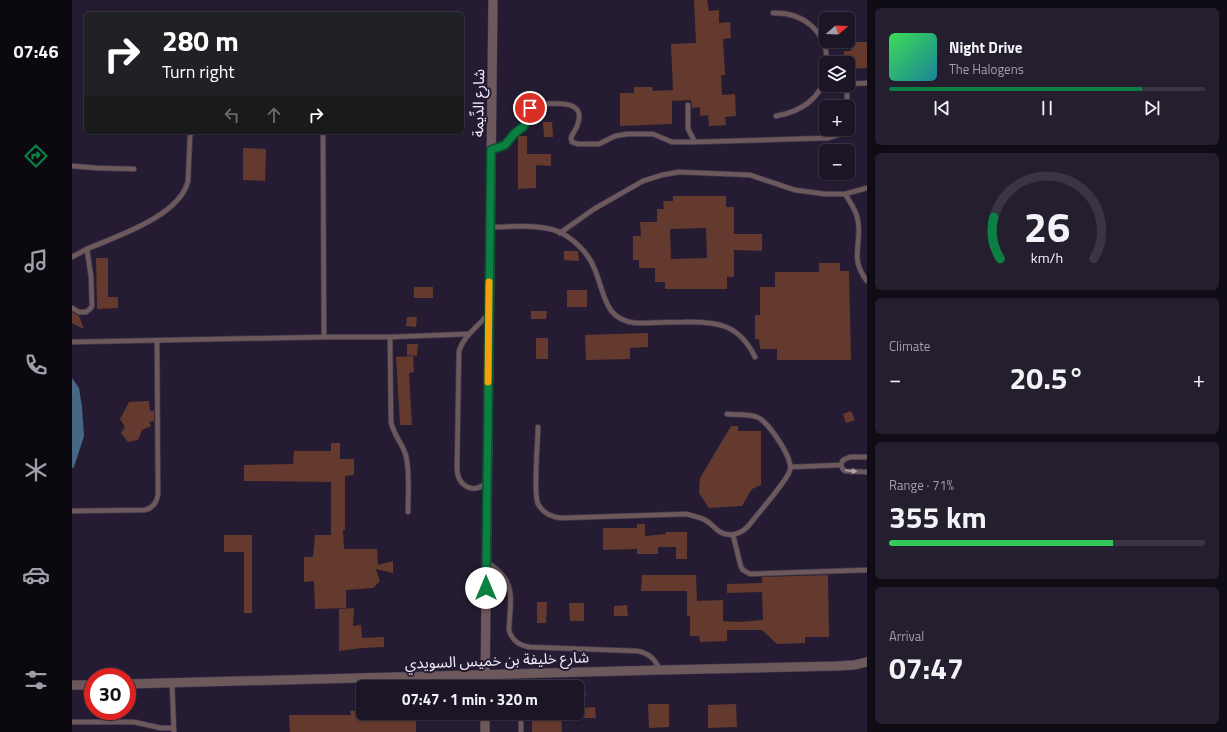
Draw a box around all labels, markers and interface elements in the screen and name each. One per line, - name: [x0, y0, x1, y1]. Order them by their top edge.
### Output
- north arrow: [819, 12, 855, 48]
- map controls: [819, 12, 855, 180]
- text: 280 m: [162, 19, 239, 62]
- icon: right: [96, 28, 148, 80]
- text: Night Drive: [949, 36, 1022, 59]
- text: 07:46: [14, 38, 58, 65]
- button: layers: [819, 56, 855, 92]
- text: Turn right: [162, 58, 235, 85]
- text: The Halogens: [949, 59, 1024, 79]
- street label: شارع الدِّيمة: [466, 68, 491, 137]
- pin: [513, 91, 547, 125]
- icon: arrive: [519, 97, 541, 119]
- icon: previous: [931, 97, 953, 119]
- icon: pause: [1036, 97, 1058, 119]
- icon: next: [1141, 97, 1163, 119]
- button: +: [819, 100, 855, 136]
- icon: left: [221, 104, 243, 126]
- icon: ahead: [263, 104, 285, 126]
- icon: right: [305, 104, 327, 126]
- icon: directions: [22, 142, 50, 170]
- button: −: [819, 144, 855, 180]
- text: 26: [1024, 195, 1070, 258]
- icon: music: [22, 247, 50, 275]
- text: km/h: [1031, 247, 1063, 269]
- text: Climate: [889, 336, 930, 356]
- icon: phone: [22, 351, 50, 379]
- text: 20.5°: [1010, 355, 1084, 401]
- text: −: [889, 362, 901, 396]
- text: +: [1193, 362, 1205, 396]
- icon: climate: [22, 456, 50, 484]
- one-way arrow: [845, 468, 858, 474]
- text: Range · 71%: [889, 475, 954, 495]
- text: 355 km: [889, 494, 987, 540]
- icon: car: [22, 561, 50, 589]
- position arrow: [465, 567, 507, 609]
- text: Arrival: [889, 626, 924, 646]
- street label: شارع خليفة بن خميس السويدي: [404, 645, 590, 676]
- text: 07:47: [889, 645, 964, 691]
- icon: filters: [22, 666, 50, 694]
- speed limit sign: 30: [84, 668, 136, 720]
- text: 07:47 · 1 min · 320 m: [402, 688, 538, 711]

